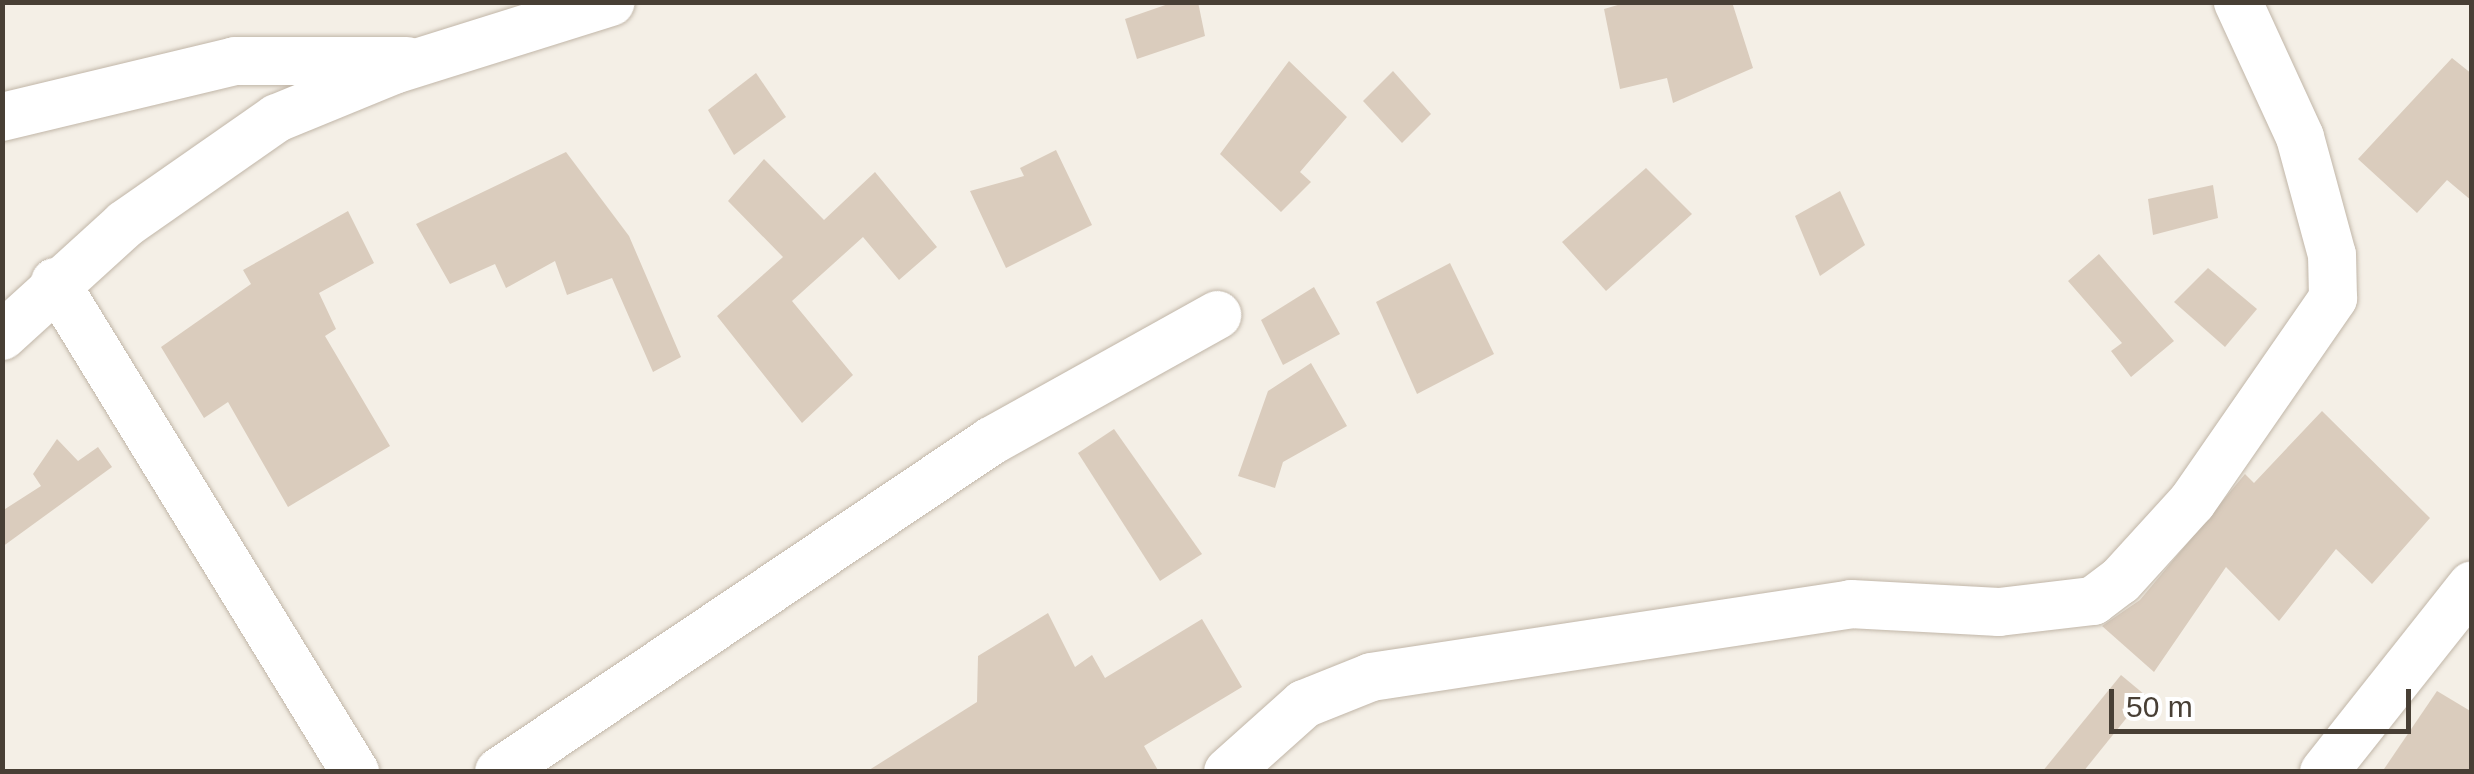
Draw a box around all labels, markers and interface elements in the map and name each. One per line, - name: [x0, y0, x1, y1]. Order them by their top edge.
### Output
- scale bar: [2114, 669, 2416, 731]
- text: 50 m: [2126, 690, 2193, 723]

